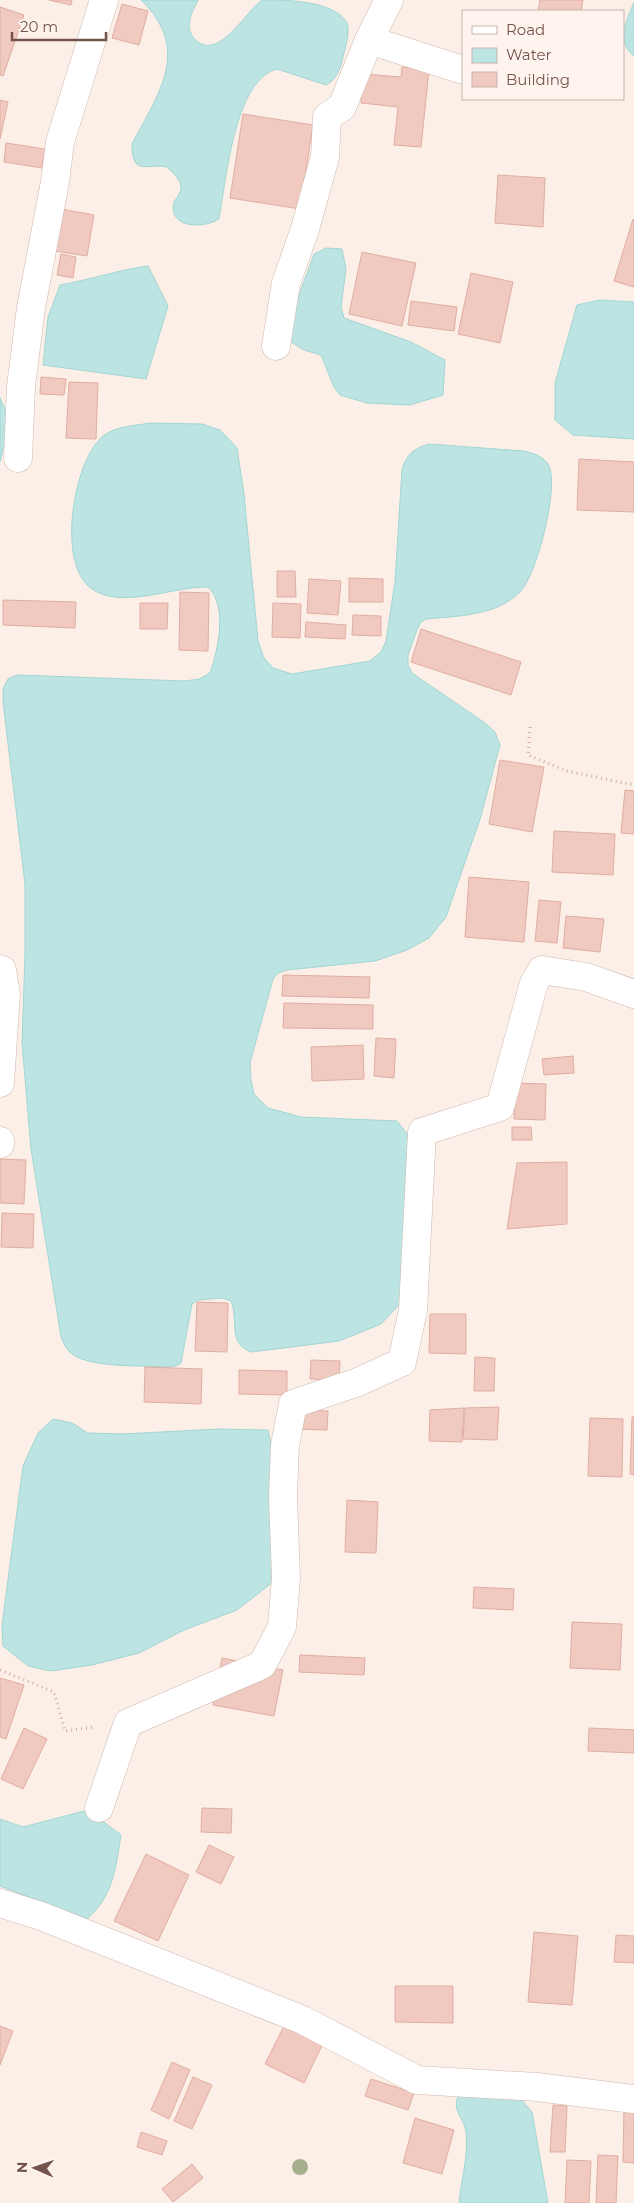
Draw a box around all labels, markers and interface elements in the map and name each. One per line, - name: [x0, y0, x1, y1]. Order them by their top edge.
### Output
- scale bar: [12, 10, 106, 42]
- legend: [462, 10, 624, 100]
- text: 20 m: [20, 17, 58, 36]
- text: Road: [506, 20, 545, 39]
- text: Water: [506, 45, 552, 64]
- text: Building: [506, 70, 570, 89]
- north arrow: [10, 2143, 60, 2193]
- text: N: [13, 2162, 31, 2174]

